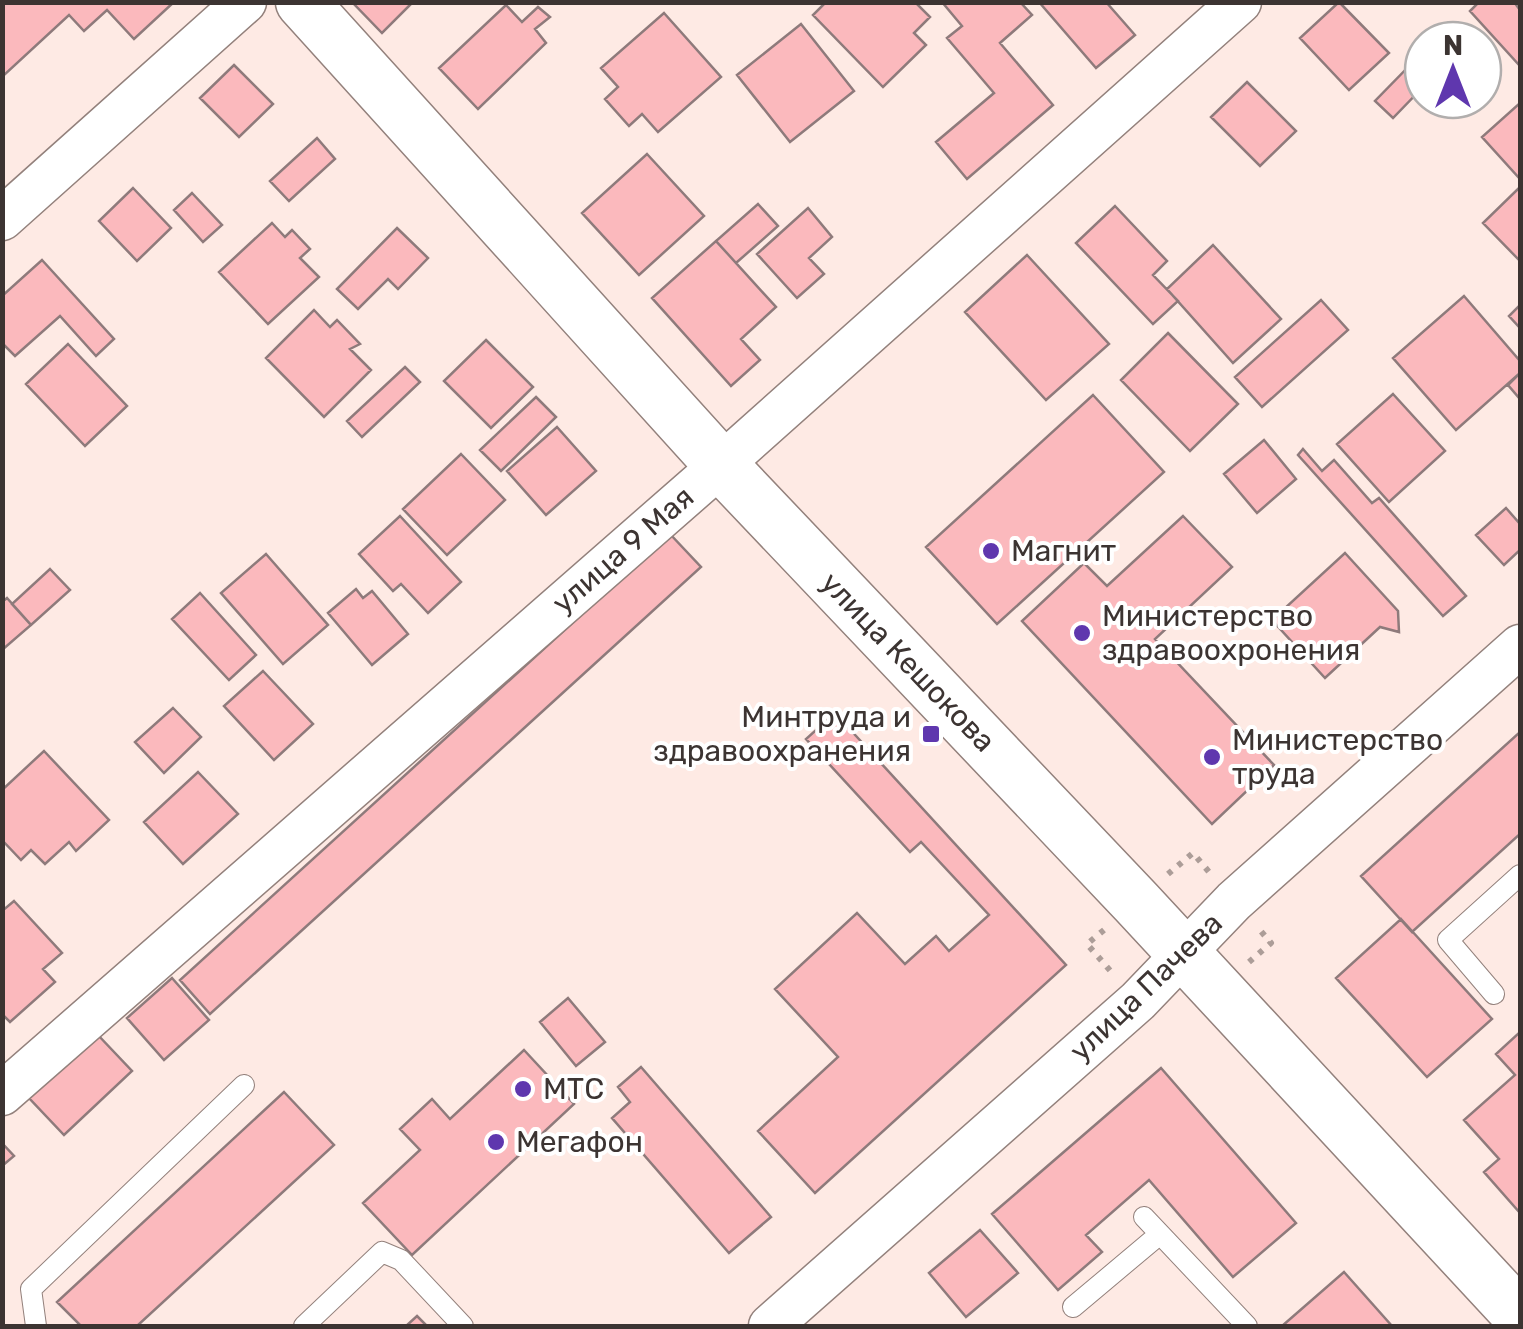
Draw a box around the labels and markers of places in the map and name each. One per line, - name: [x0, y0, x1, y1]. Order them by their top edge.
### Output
- place label: Магнит: [1011, 533, 1116, 569]
- marker: Магнит: [980, 540, 1002, 562]
- place label: Министерство здравоохронения: [1102, 598, 1360, 668]
- marker: Министерство здравоохронения: [1071, 622, 1093, 644]
- place label: Минтруда и здравоохранения: [653, 699, 911, 769]
- place label: Министерство труда: [1232, 722, 1443, 792]
- marker: Минтруда и здравоохранения: [920, 723, 942, 745]
- marker: Министерство труда: [1201, 746, 1223, 768]
- place label: МТС: [543, 1071, 604, 1107]
- marker: МТС: [512, 1078, 534, 1100]
- place label: Мегафон: [516, 1124, 643, 1160]
- marker: Мегафон: [485, 1131, 507, 1153]

